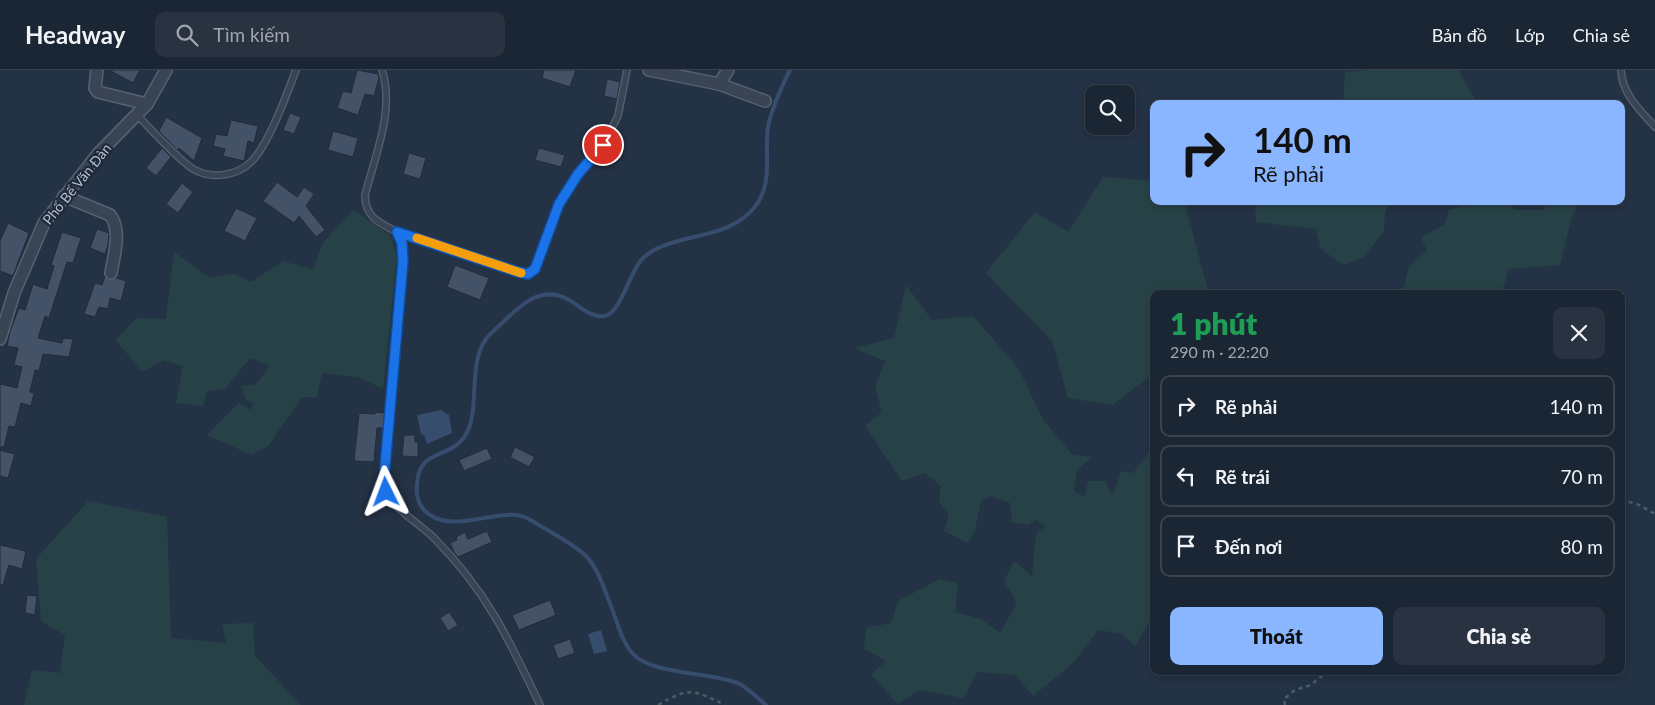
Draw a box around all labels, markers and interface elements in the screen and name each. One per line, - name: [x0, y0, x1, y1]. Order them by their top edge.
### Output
- search box: [155, 12, 505, 57]
- text: Headway: [25, 20, 125, 49]
- icon: search: [173, 21, 201, 49]
- text: Tìm kiếm: [213, 23, 290, 46]
- text: Bản đồ: [1432, 24, 1487, 46]
- text: Lớp: [1515, 24, 1545, 46]
- text: Chia sẻ: [1573, 24, 1630, 46]
- map controls: [1085, 85, 1135, 135]
- button: search: [1085, 85, 1135, 135]
- text: 140 m: [1253, 118, 1352, 160]
- icon: right: [1170, 120, 1235, 185]
- pin: [582, 124, 624, 166]
- icon: arrive: [589, 131, 617, 159]
- street label: Phố Bế Văn Đàn: [39, 140, 114, 228]
- text: Rẽ phải: [1253, 160, 1324, 187]
- text: 1 phút: [1170, 305, 1257, 341]
- button: close: [1553, 307, 1605, 359]
- text: 290 m · 22:20: [1170, 342, 1269, 361]
- icon: right: [1172, 392, 1200, 420]
- text: Rẽ phải: [1215, 395, 1277, 418]
- text: 140 m: [1549, 395, 1603, 418]
- icon: left: [1172, 462, 1200, 490]
- position arrow: [359, 465, 411, 517]
- text: Rẽ trái: [1215, 465, 1270, 488]
- text: 70 m: [1560, 465, 1603, 488]
- icon: arrive: [1172, 532, 1200, 560]
- text: Đến nơi: [1215, 535, 1282, 558]
- text: 80 m: [1560, 535, 1603, 558]
- button: Thoát: [1170, 607, 1383, 665]
- button: Chia sẻ: [1393, 607, 1605, 665]

